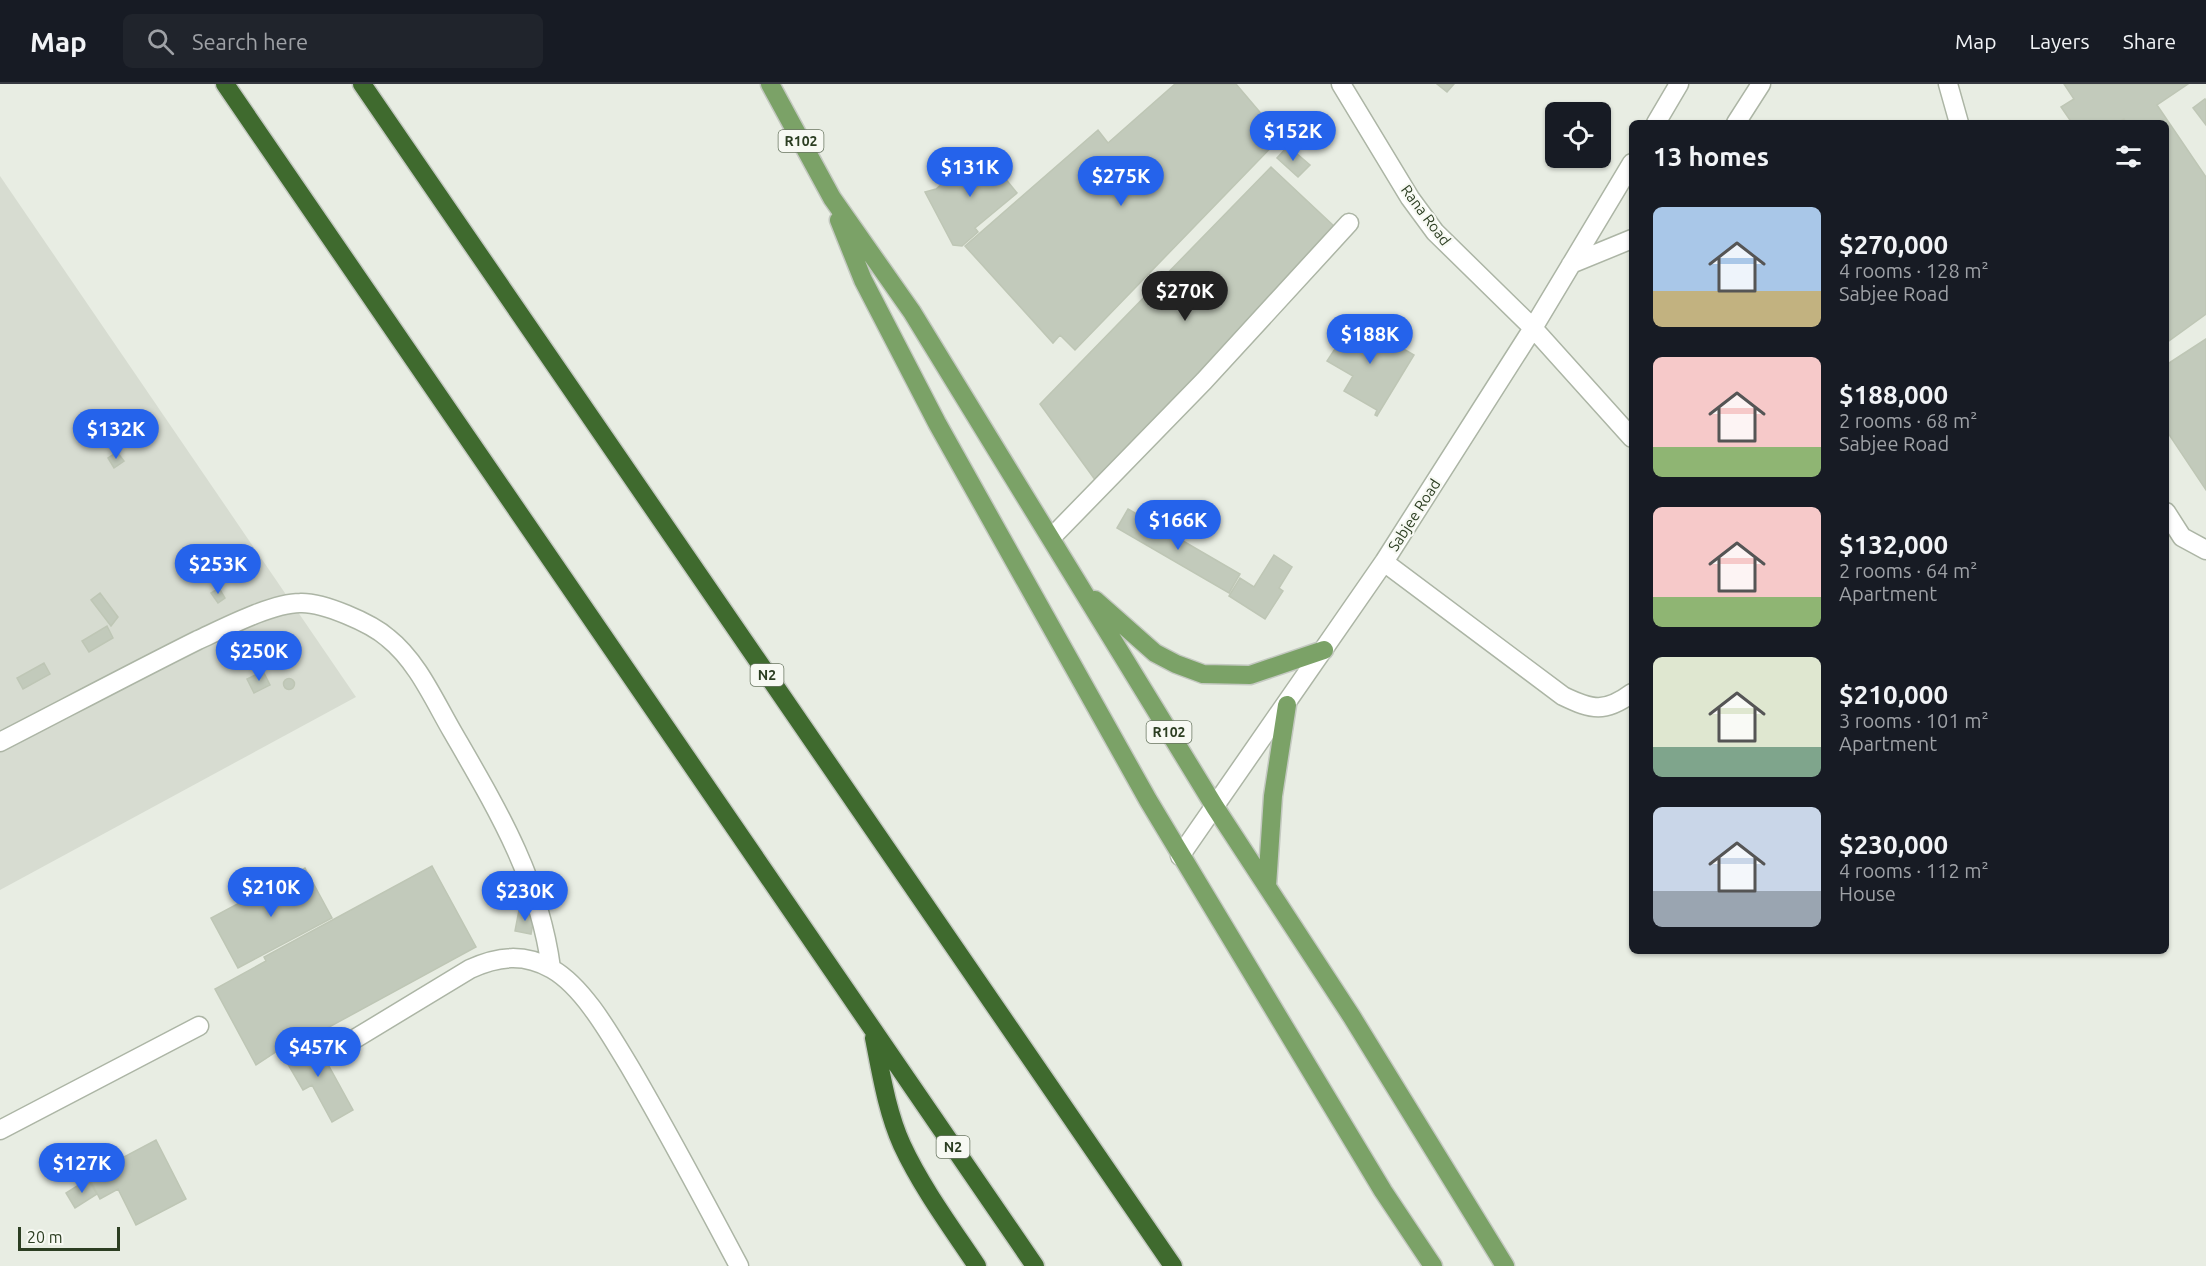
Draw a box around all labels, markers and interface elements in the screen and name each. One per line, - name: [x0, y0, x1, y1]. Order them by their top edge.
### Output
- search box: [123, 14, 543, 68]
- icon: search: [144, 25, 177, 58]
- text: Map: [30, 26, 87, 57]
- text: Search here: [192, 29, 308, 54]
- text: Map: [1955, 29, 1996, 53]
- text: Layers: [2029, 29, 2090, 53]
- text: Share: [2123, 29, 2176, 53]
- map controls: [1545, 102, 1611, 168]
- button: locate: [1545, 102, 1611, 168]
- pin: $152K: [1251, 111, 1335, 162]
- text: $152K: [1264, 119, 1322, 142]
- road number: R102: [778, 130, 824, 152]
- icon: filters: [2112, 140, 2145, 173]
- text: 13 homes: [1653, 142, 1769, 171]
- pin: $131K: [928, 147, 1012, 198]
- text: $131K: [941, 155, 999, 178]
- pin: $275K: [1079, 156, 1163, 207]
- text: $275K: [1092, 164, 1150, 187]
- street label: Rana Road: [1398, 181, 1454, 249]
- text: $270,000: [1839, 230, 1948, 259]
- icon: home: [1701, 231, 1773, 303]
- text: 4 rooms · 128 m²: [1839, 259, 1989, 282]
- pin: $270K: [1143, 271, 1227, 322]
- text: $270K: [1156, 279, 1214, 302]
- text: Sabjee Road: [1839, 282, 1949, 305]
- pin: $188K: [1328, 314, 1412, 365]
- text: $188K: [1341, 322, 1399, 345]
- text: $188,000: [1839, 380, 1948, 409]
- icon: home: [1701, 381, 1773, 453]
- pin: $132K: [74, 409, 158, 460]
- text: 2 rooms · 68 m²: [1839, 409, 1977, 432]
- text: $132K: [87, 417, 145, 440]
- text: Sabjee Road: [1839, 432, 1949, 455]
- street label: Sabjee Road: [1384, 476, 1444, 554]
- pin: $166K: [1136, 500, 1220, 551]
- text: $166K: [1149, 508, 1207, 531]
- text: $132,000: [1839, 530, 1948, 559]
- icon: home: [1701, 531, 1773, 603]
- pin: $253K: [176, 544, 260, 595]
- text: $253K: [189, 552, 247, 575]
- text: 2 rooms · 64 m²: [1839, 559, 1977, 582]
- text: Apartment: [1839, 582, 1937, 605]
- pin: $250K: [217, 631, 301, 682]
- text: $250K: [230, 639, 288, 662]
- road number: N2: [750, 664, 783, 686]
- text: $210,000: [1839, 680, 1948, 709]
- icon: home: [1701, 681, 1773, 753]
- text: 3 rooms · 101 m²: [1839, 709, 1989, 732]
- road number: R102: [1146, 721, 1192, 743]
- text: Apartment: [1839, 732, 1937, 755]
- text: $230,000: [1839, 830, 1948, 859]
- icon: home: [1701, 831, 1773, 903]
- text: 4 rooms · 112 m²: [1839, 859, 1989, 882]
- pin: $210K: [229, 867, 313, 918]
- pin: $230K: [483, 871, 567, 922]
- text: $210K: [242, 875, 300, 898]
- text: $230K: [496, 879, 554, 902]
- text: House: [1839, 882, 1896, 905]
- pin: $457K: [276, 1027, 360, 1078]
- text: $457K: [289, 1035, 347, 1058]
- road number: N2: [936, 1136, 970, 1158]
- pin: $127K: [40, 1143, 124, 1194]
- text: $127K: [53, 1151, 111, 1174]
- scale bar: [18, 1224, 120, 1252]
- text: 20 m: [27, 1228, 63, 1246]

